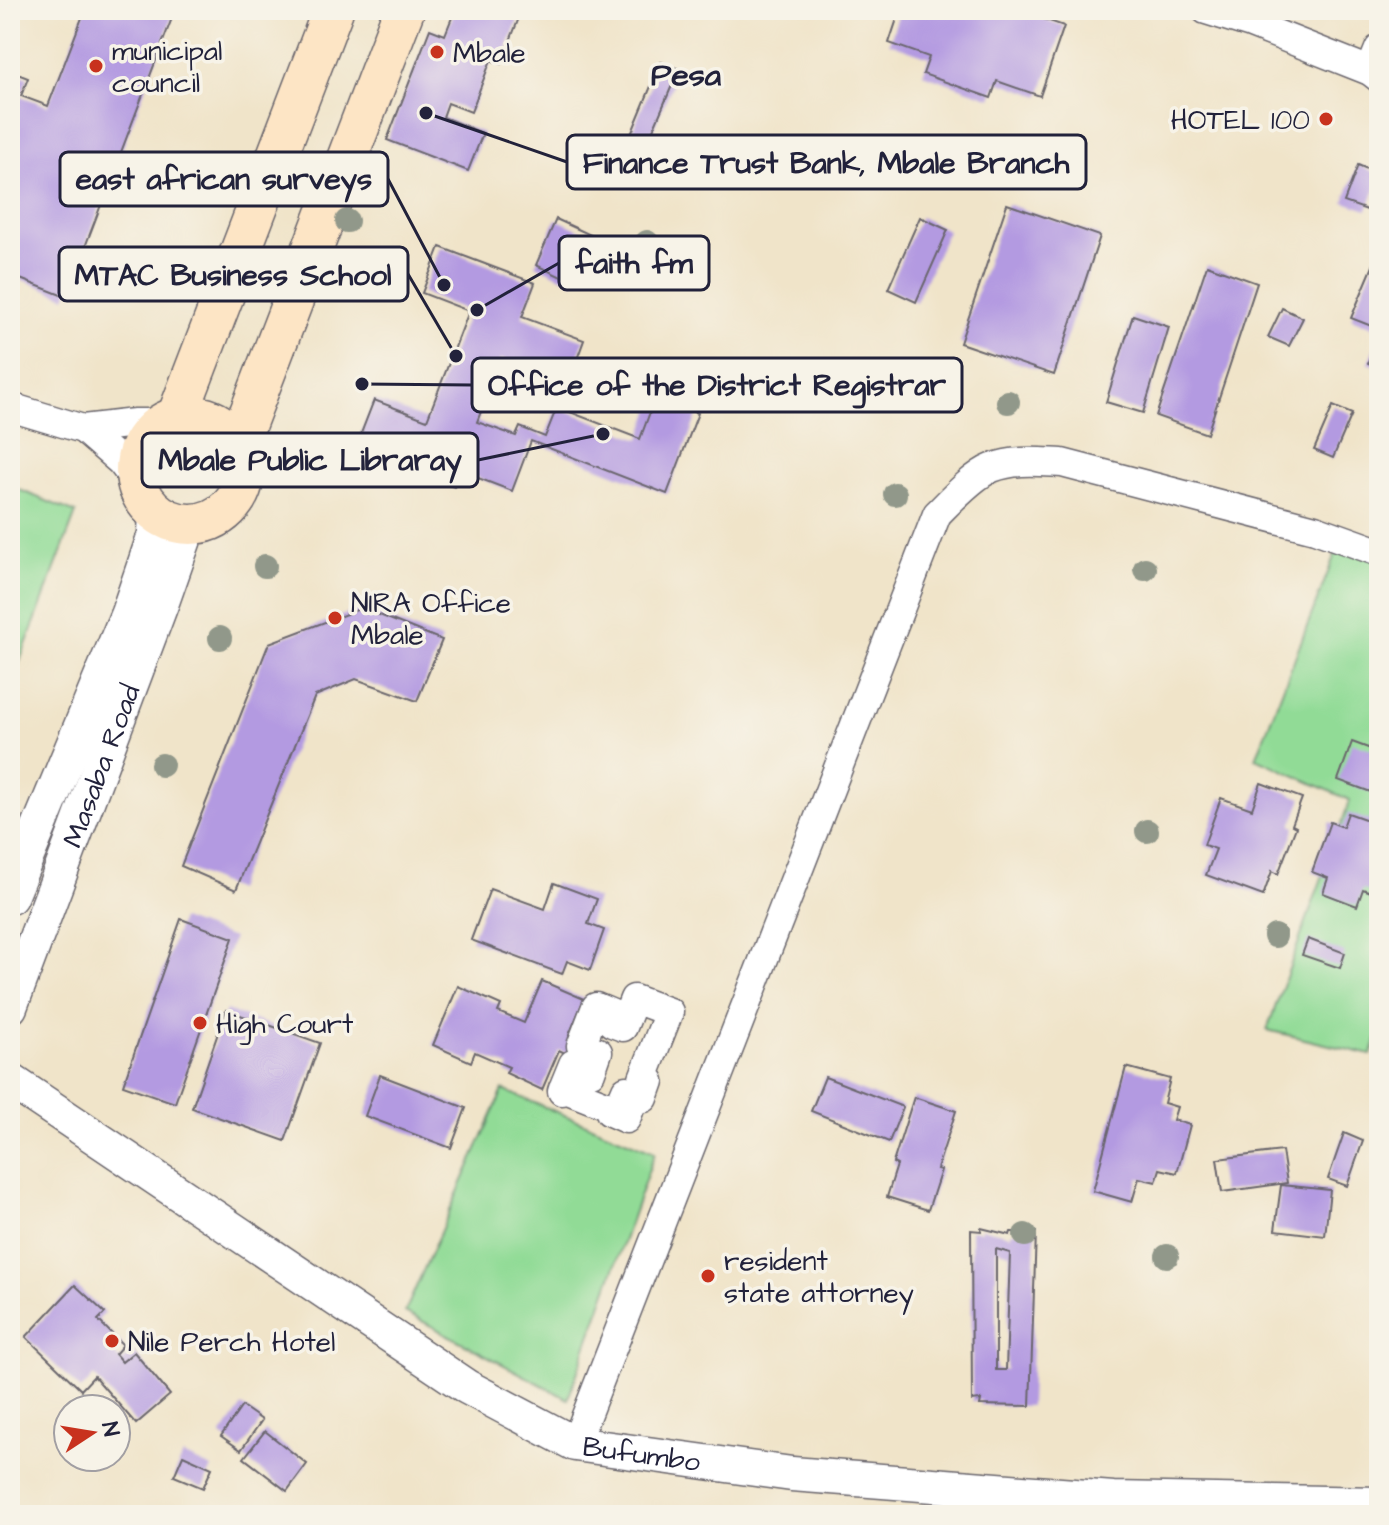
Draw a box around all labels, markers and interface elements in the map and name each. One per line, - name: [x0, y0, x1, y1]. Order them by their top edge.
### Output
- place label: municipal council: [112, 32, 222, 103]
- place label: Mbale: [453, 34, 526, 73]
- marker: Mbale: [428, 43, 446, 61]
- district label: Pesa: [651, 53, 722, 98]
- marker: municipal council: [87, 57, 105, 75]
- place label: HOTEL 100: [1171, 101, 1310, 140]
- marker: HOTEL 100: [1317, 110, 1335, 128]
- callout: Finance Trust Bank, Mbale Branch: [567, 135, 1086, 189]
- text: Finance Trust Bank, Mbale Branch: [583, 143, 1070, 185]
- callout: east african surveys: [60, 152, 388, 206]
- text: east african surveys: [76, 159, 372, 203]
- callout: faith fm: [559, 236, 709, 290]
- text: faith fm: [574, 243, 694, 285]
- callout: MTAC Business School: [59, 247, 408, 301]
- text: MTAC Business School: [74, 255, 392, 297]
- callout: Office of the District Registrar: [472, 358, 962, 412]
- text: Office of the District Registrar: [488, 365, 946, 409]
- callout: Mbale Public Libraray: [142, 433, 478, 487]
- text: Mbale Public Libraray: [158, 440, 462, 484]
- place label: NIRA Office Mbale: [351, 584, 511, 655]
- marker: NIRA Office Mbale: [326, 609, 344, 627]
- street label: Masaba Road: [54, 679, 150, 853]
- place label: High Court: [216, 1005, 354, 1045]
- marker: High Court: [191, 1014, 209, 1032]
- place label: resident state attorney: [724, 1242, 914, 1315]
- marker: resident state attorney: [699, 1267, 717, 1285]
- place label: Nile Perch Hotel: [128, 1323, 335, 1362]
- marker: Nile Perch Hotel: [103, 1332, 121, 1350]
- north arrow: [52, 1393, 132, 1473]
- text: N: [94, 1419, 127, 1439]
- street label: Bufumbo: [580, 1427, 703, 1482]

